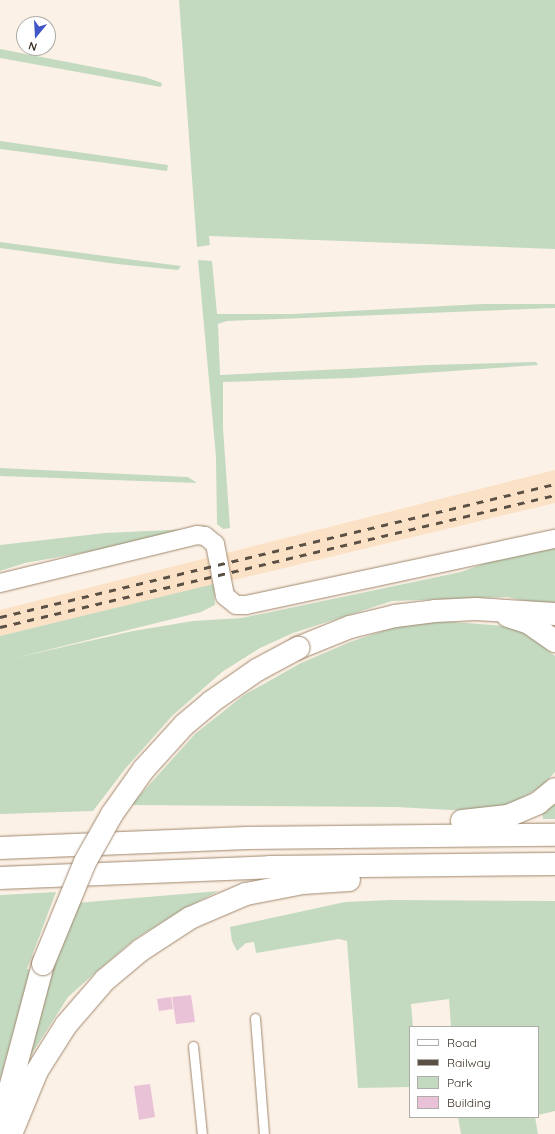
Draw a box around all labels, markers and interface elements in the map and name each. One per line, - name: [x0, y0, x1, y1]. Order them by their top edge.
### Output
- north arrow: [16, 16, 56, 56]
- text: N: [27, 39, 39, 54]
- legend: [409, 1026, 539, 1118]
- text: Road: [447, 1035, 477, 1050]
- text: Railway: [447, 1055, 491, 1070]
- text: Park: [447, 1075, 472, 1090]
- text: Building: [447, 1095, 491, 1110]

